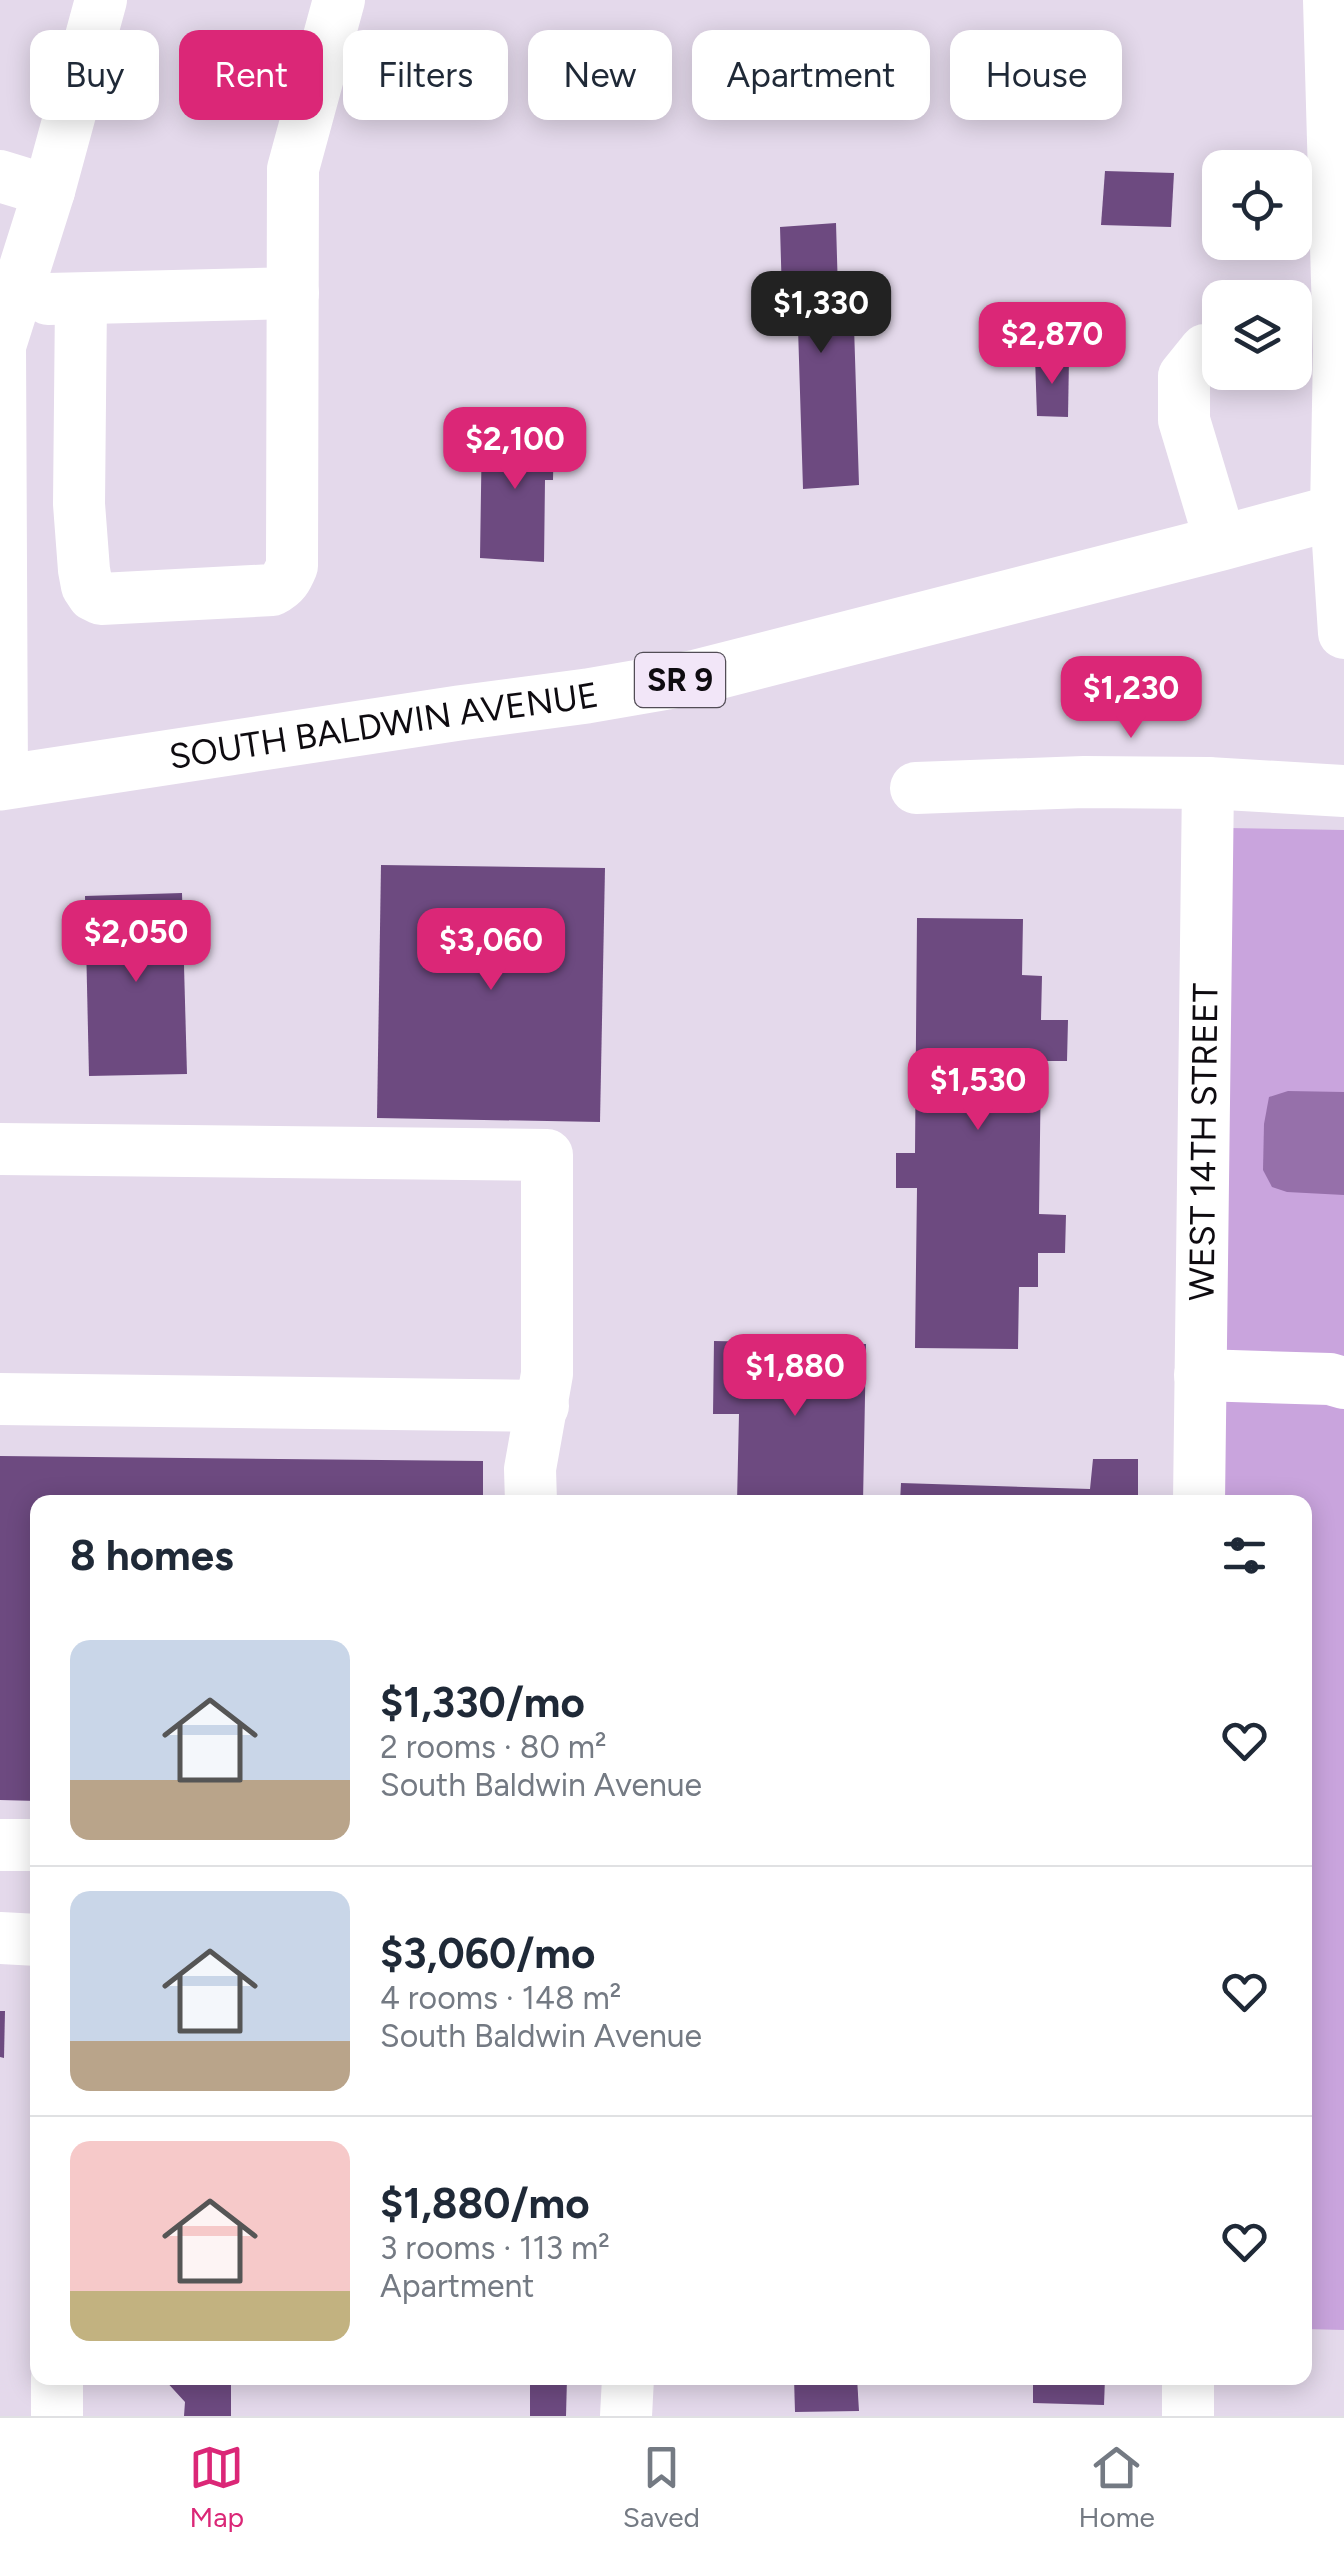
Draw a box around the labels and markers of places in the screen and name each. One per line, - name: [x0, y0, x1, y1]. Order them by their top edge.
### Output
- pin: $1,330: [740, 271, 902, 356]
- pin: $2,870: [971, 302, 1133, 387]
- pin: $2,100: [434, 407, 596, 492]
- pin: $1,230: [1050, 656, 1212, 741]
- pin: $2,050: [55, 900, 217, 985]
- pin: $3,060: [410, 908, 572, 993]
- pin: $1,530: [897, 1048, 1059, 1133]
- pin: $1,880: [714, 1334, 876, 1419]

